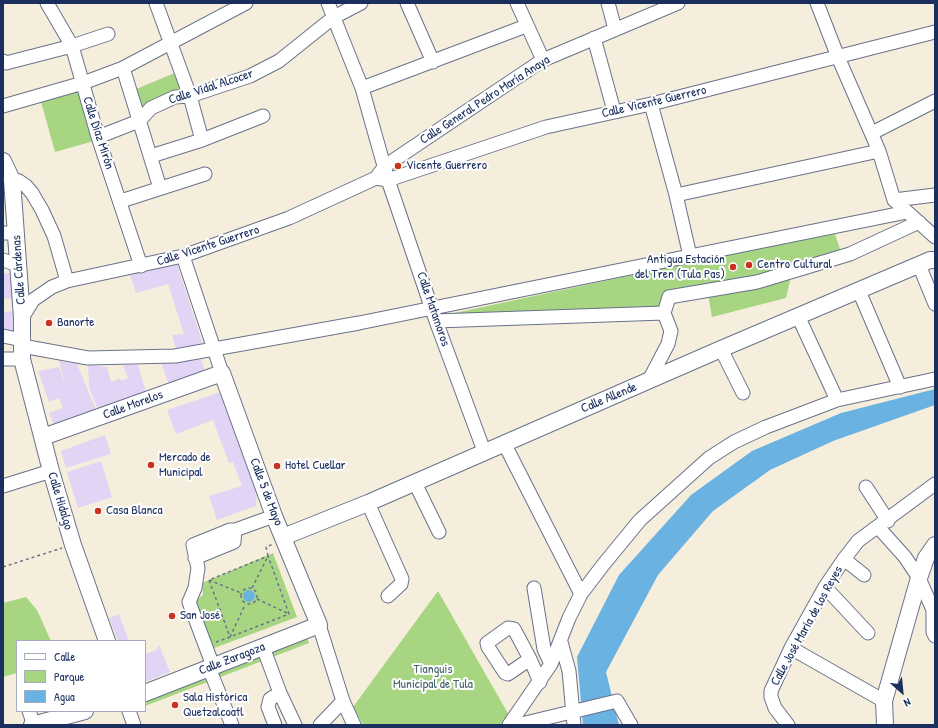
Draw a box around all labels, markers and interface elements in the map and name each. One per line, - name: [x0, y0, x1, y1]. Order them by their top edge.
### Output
- street label: Calle General Pedro María Anaya: [417, 52, 553, 148]
- street label: Calle Vidal Alcocer: [167, 66, 255, 108]
- street label: Calle Vicente Guerrero: [600, 82, 708, 122]
- street label: Calle Díaz Mirón: [79, 95, 117, 171]
- place label: Vicente Guerrero: [406, 158, 487, 174]
- marker: Vicente Guerrero: [393, 161, 403, 171]
- street label: Calle Vicente Guerrero: [155, 222, 261, 270]
- street label: Calle Cárdenas: [9, 235, 29, 305]
- place label: Antigua Estación del Tren (Tula Pas): [635, 252, 725, 283]
- place label: Centro Cultural: [757, 257, 832, 273]
- marker: Centro Cultural: [744, 260, 754, 270]
- marker: Antigua Estación del Tren (Tula Pas): [728, 262, 738, 272]
- street label: Calle Matamoros: [413, 270, 453, 348]
- place label: Banorte: [57, 315, 94, 331]
- marker: Banorte: [44, 318, 54, 328]
- street label: Calle Allende: [579, 379, 639, 417]
- street label: Calle Morelos: [101, 387, 165, 423]
- place label: Mercado de Municipal: [159, 450, 211, 481]
- street label: Calle 5 de Mayo: [246, 456, 286, 528]
- place label: Hotel Cuellar: [285, 458, 346, 474]
- marker: Mercado de Municipal: [146, 460, 156, 470]
- marker: Hotel Cuellar: [272, 461, 282, 471]
- street label: Calle Hidalgo: [44, 470, 76, 532]
- place label: Casa Blanca: [106, 503, 162, 519]
- marker: Casa Blanca: [93, 506, 103, 516]
- street label: Calle José María de los Reyes: [768, 563, 846, 689]
- place label: San José: [180, 608, 220, 624]
- marker: San José: [167, 611, 177, 621]
- street label: Calle Zaragoza: [197, 639, 267, 679]
- legend: [16, 640, 146, 712]
- text: Calle: [54, 648, 75, 665]
- park label: Tianguis Municipal de Tula: [393, 662, 473, 693]
- text: Parque: [54, 668, 84, 685]
- north arrow: [882, 672, 922, 712]
- text: Agua: [54, 688, 75, 705]
- place label: Sala Histórica Quetzalcoatl: [183, 690, 247, 721]
- text: N: [902, 695, 913, 710]
- marker: Sala Histórica Quetzalcoatl: [170, 700, 180, 710]

